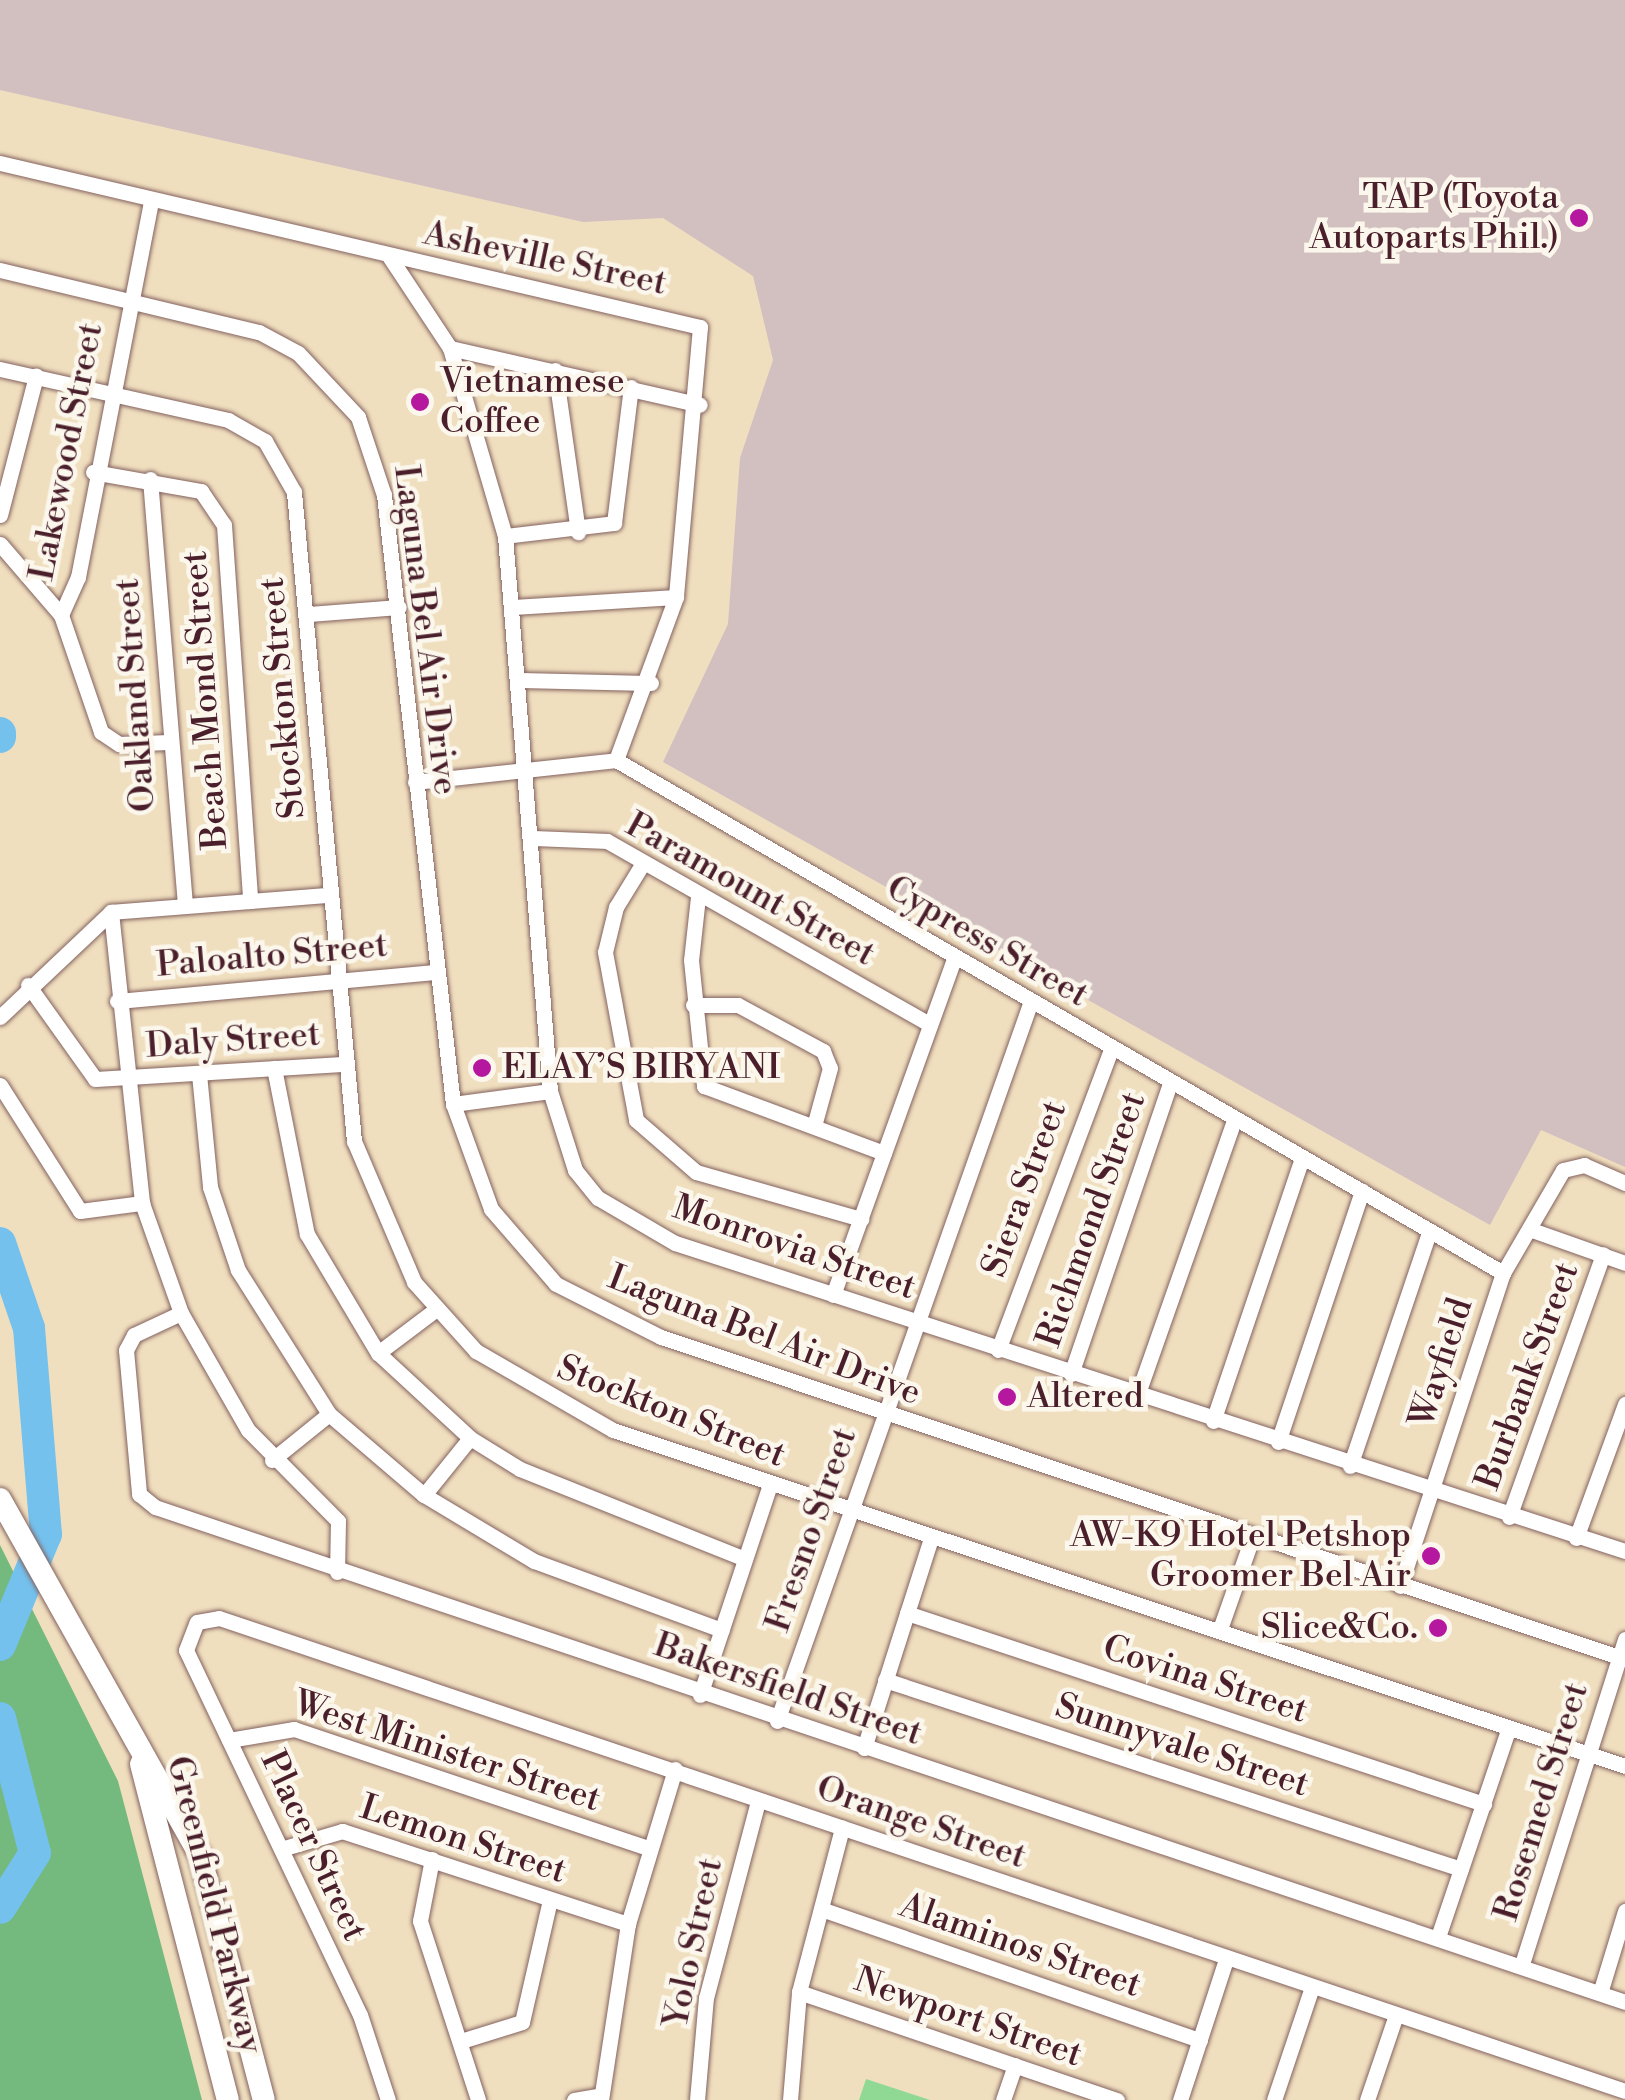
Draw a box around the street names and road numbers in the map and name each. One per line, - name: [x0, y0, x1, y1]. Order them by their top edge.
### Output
- street label: Asheville Street: [420, 213, 670, 305]
- street label: Lakewood Street: [21, 320, 113, 584]
- street label: Laguna Bel Air Drive: [384, 463, 466, 797]
- street label: Beach Mond Street: [175, 549, 237, 851]
- street label: Stockton Street: [252, 575, 314, 821]
- street label: Oakland Street: [107, 577, 165, 813]
- street label: Paramount Street: [618, 804, 882, 976]
- street label: Cypress Street: [879, 867, 1095, 1017]
- street label: Paloalto Street: [155, 925, 389, 987]
- street label: Daly Street: [144, 1014, 322, 1068]
- street label: Richmond Street: [1029, 1087, 1155, 1353]
- street label: Siera Street: [974, 1095, 1076, 1283]
- street label: Monrovia Street: [667, 1187, 921, 1309]
- street label: Laguna Bel Air Drive: [602, 1257, 926, 1415]
- street label: Burbank Street: [1467, 1257, 1589, 1495]
- street label: Wayfield: [1401, 1293, 1483, 1433]
- street label: Stockton Street: [551, 1347, 791, 1477]
- street label: Fresno Street: [757, 1422, 867, 1638]
- street label: Bakersfield Street: [649, 1625, 927, 1755]
- street label: Covina Street: [1097, 1627, 1313, 1733]
- street label: Rosemed Street: [1486, 1678, 1598, 1926]
- street label: West Minister Street: [288, 1683, 606, 1821]
- street label: Sunnyvale Street: [1050, 1685, 1314, 1807]
- street label: Placer Street: [251, 1744, 375, 1948]
- street label: Greenfield Parkway: [157, 1752, 271, 2058]
- street label: Orange Street: [811, 1768, 1031, 1878]
- street label: Lemon Street: [355, 1787, 571, 1893]
- street label: Yolo Street: [656, 1854, 732, 2032]
- street label: Alaminos Street: [894, 1885, 1146, 2007]
- street label: Newport Street: [849, 1959, 1087, 2077]

